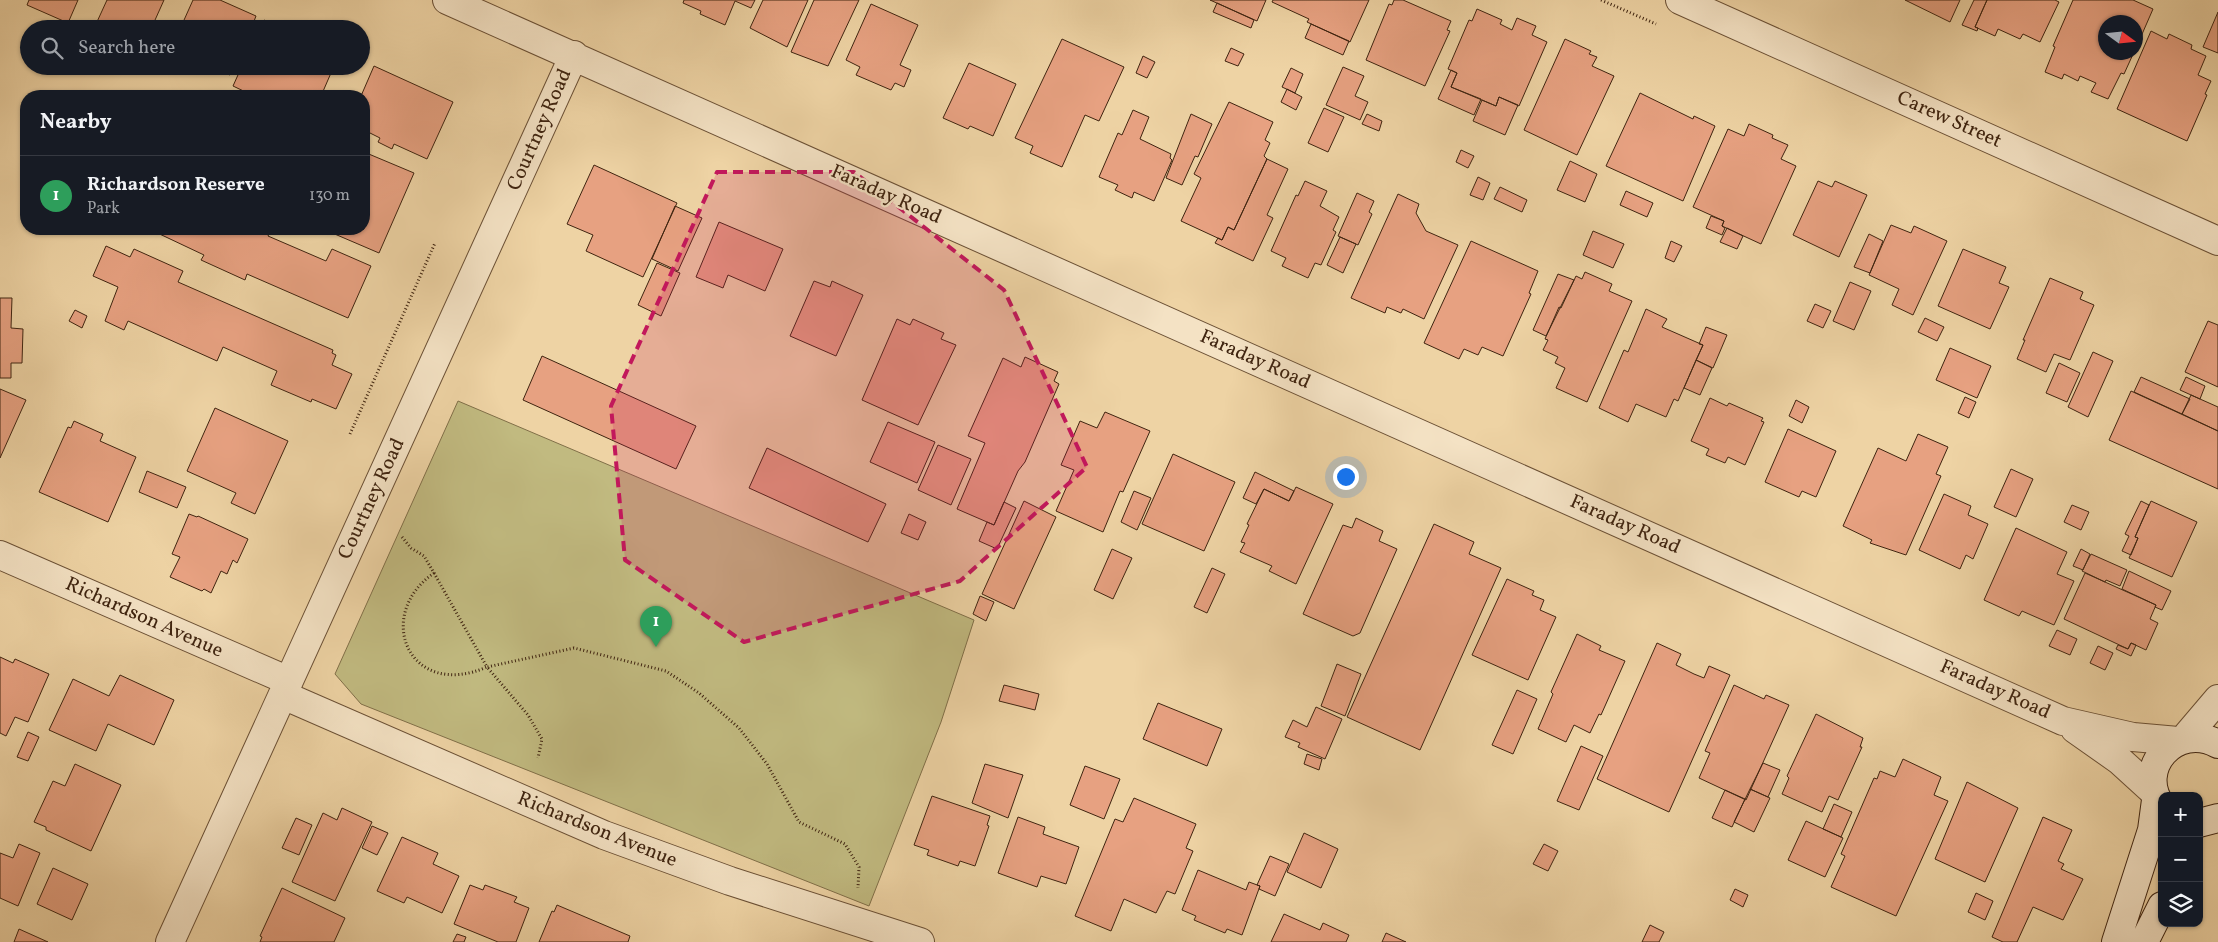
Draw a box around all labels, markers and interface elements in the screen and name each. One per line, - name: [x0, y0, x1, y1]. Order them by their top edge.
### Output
- north arrow: [2098, 15, 2143, 60]
- search box: [20, 20, 370, 75]
- icon: search: [38, 34, 66, 62]
- text: Search here: [78, 35, 175, 61]
- street label: Courtney Road: [501, 64, 579, 196]
- street label: Carew Street: [1892, 84, 2006, 156]
- text: Nearby: [40, 108, 111, 137]
- street label: Faraday Road: [826, 158, 946, 232]
- text: Richardson Reserve: [87, 172, 265, 198]
- text: 1: [53, 185, 59, 207]
- text: 130 m: [309, 185, 350, 207]
- text: Park: [87, 198, 120, 220]
- street label: Faraday Road: [1195, 323, 1315, 397]
- street label: Courtney Road: [332, 434, 412, 564]
- your location: [1333, 464, 1359, 490]
- street label: Faraday Road: [1565, 488, 1685, 562]
- street label: Richardson Avenue: [61, 571, 227, 665]
- pin: 1: [640, 606, 672, 647]
- street label: Faraday Road: [1935, 653, 2055, 727]
- street label: Richardson Avenue: [513, 785, 681, 875]
- map controls: [2158, 792, 2203, 927]
- button: +: [2158, 792, 2203, 837]
- button: −: [2158, 837, 2203, 882]
- button: layers: [2158, 882, 2203, 927]

